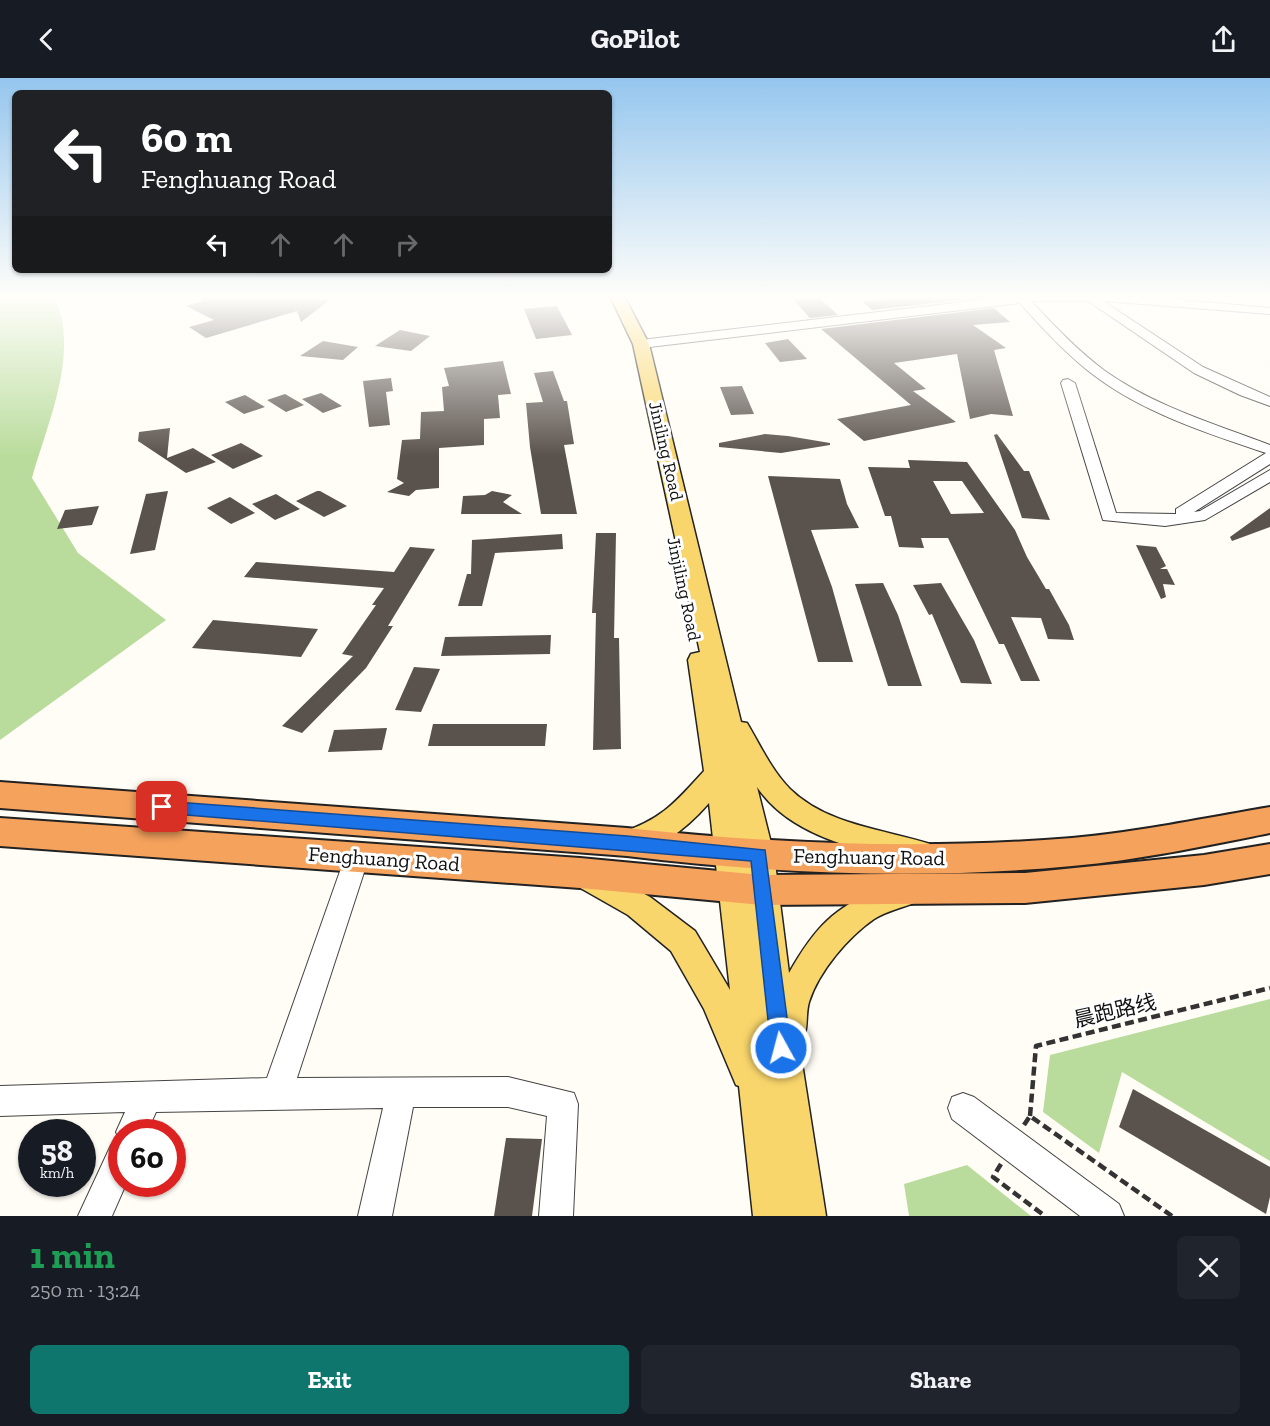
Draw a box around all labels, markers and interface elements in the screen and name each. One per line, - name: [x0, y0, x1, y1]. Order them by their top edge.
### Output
- icon: back: [30, 23, 63, 56]
- text: GoPilot: [591, 23, 679, 55]
- icon: share: [1207, 23, 1240, 56]
- text: 60 m: [141, 112, 232, 163]
- icon: left: [42, 114, 120, 192]
- text: Fenghuang Road: [141, 163, 336, 195]
- icon: left: [201, 228, 234, 261]
- icon: ahead: [264, 228, 297, 261]
- icon: ahead: [327, 228, 360, 261]
- icon: right: [390, 228, 423, 261]
- street label: Jiniling Road: [644, 399, 688, 503]
- street label: Jinjiling Road: [662, 535, 706, 643]
- pin: [136, 781, 187, 832]
- icon: arrive: [145, 790, 178, 823]
- street label: Fenghuang Road: [307, 841, 461, 876]
- street label: Fenghuang Road: [793, 843, 946, 870]
- street label: 晨跑路线: [1071, 989, 1159, 1032]
- position arrow: [749, 1016, 813, 1080]
- speed limit sign: 60: [108, 1119, 186, 1197]
- text: 58: [41, 1133, 73, 1169]
- text: km/h: [40, 1164, 74, 1182]
- text: 1 min: [30, 1234, 115, 1277]
- button: close: [1177, 1236, 1240, 1299]
- text: 250 m · 13:24: [30, 1278, 140, 1302]
- button: Exit: [30, 1345, 629, 1414]
- button: Share: [641, 1345, 1240, 1414]

